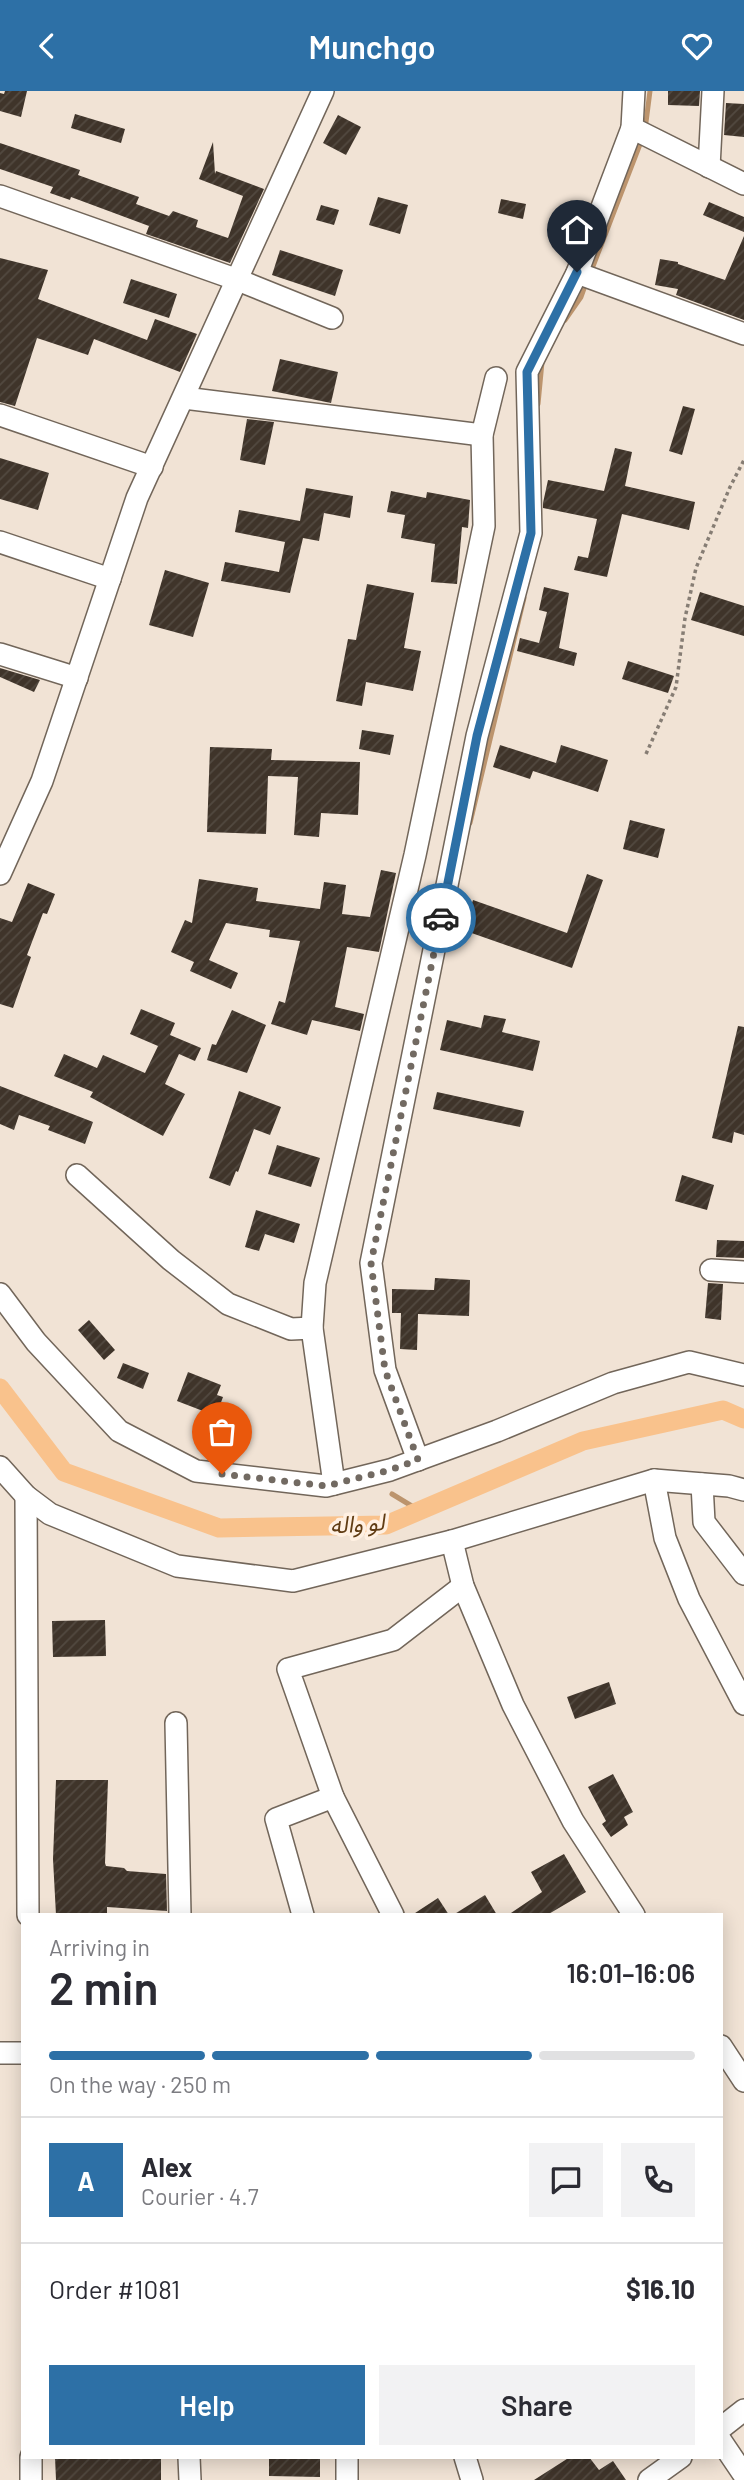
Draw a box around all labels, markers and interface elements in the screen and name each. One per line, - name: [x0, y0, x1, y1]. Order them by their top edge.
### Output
- icon: back: [28, 27, 66, 65]
- text: Munchgo: [308, 27, 436, 65]
- icon: heart: [678, 27, 716, 65]
- pin: [547, 200, 607, 272]
- icon: home: [558, 211, 596, 249]
- courier: [406, 883, 476, 953]
- icon: car: [422, 899, 460, 937]
- pin: [192, 1402, 252, 1474]
- icon: bag: [203, 1413, 241, 1451]
- water label: لو واله: [329, 1507, 388, 1540]
- text: Arriving in: [49, 1933, 150, 1961]
- text: 16:01–16:06: [567, 1957, 695, 1988]
- text: 2 min: [49, 1959, 158, 2014]
- text: On the way · 250 m: [49, 2070, 231, 2098]
- button: chat: [529, 2143, 603, 2217]
- button: phone: [621, 2143, 695, 2217]
- text: Alex: [141, 2151, 192, 2182]
- text: A: [77, 2165, 95, 2196]
- text: Courier · 4.7: [141, 2182, 259, 2210]
- text: Order #1081: [49, 2273, 180, 2304]
- text: $16.10: [626, 2273, 695, 2304]
- button: Help: [49, 2365, 365, 2445]
- button: Share: [379, 2365, 695, 2445]

